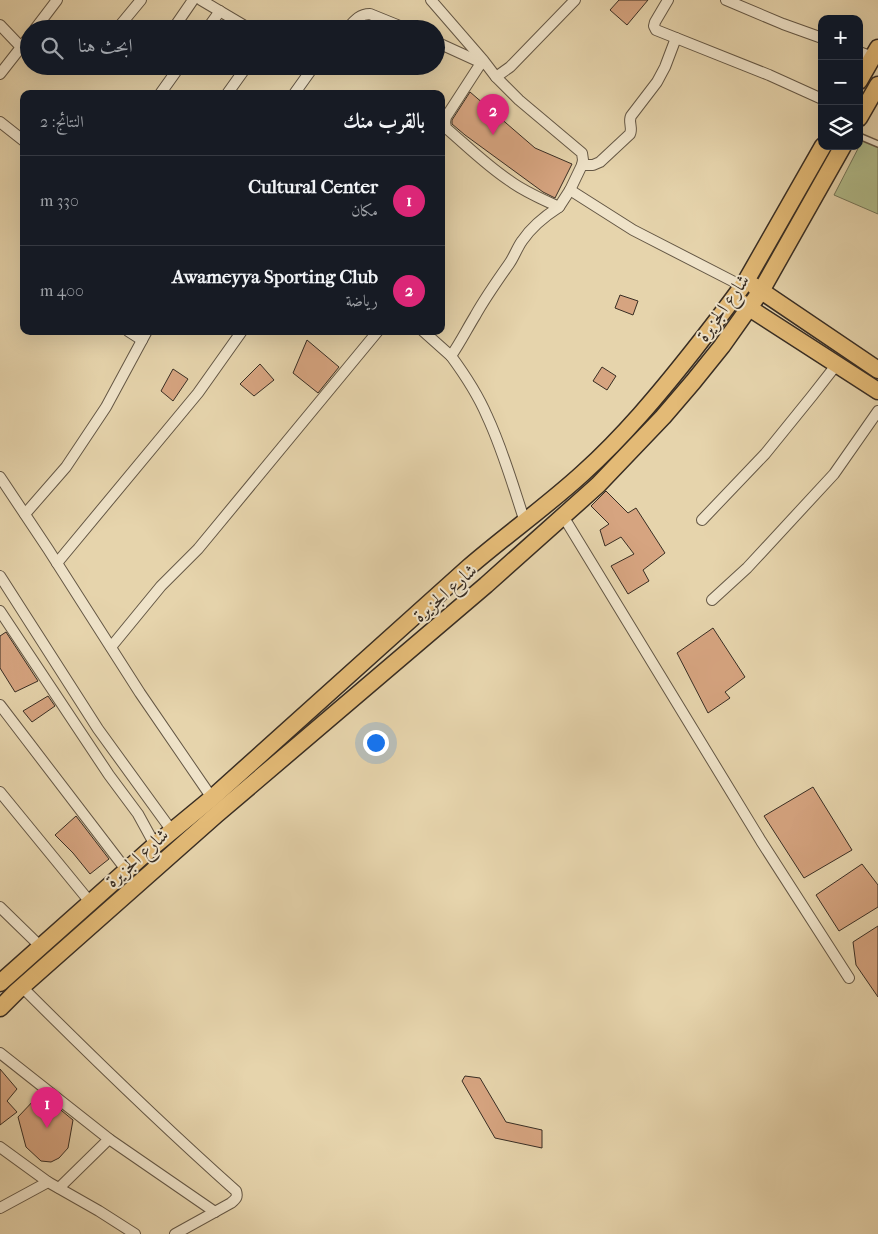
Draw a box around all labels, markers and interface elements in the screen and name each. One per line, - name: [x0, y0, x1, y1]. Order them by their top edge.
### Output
- map controls: [818, 15, 863, 150]
- button: +: [818, 15, 863, 60]
- search box: [20, 20, 445, 75]
- icon: search: [38, 34, 66, 62]
- text: ابحث هنا: [78, 35, 133, 57]
- button: −: [818, 60, 863, 105]
- pin: 2: [477, 94, 509, 135]
- button: layers: [818, 105, 863, 150]
- text: بالقرب منك: [343, 109, 425, 133]
- text: النتائج: 2: [40, 112, 84, 131]
- text: Cultural Center: [248, 176, 378, 198]
- text: 330 m: [40, 191, 79, 210]
- text: 1: [406, 191, 412, 210]
- text: مكان: [351, 201, 378, 220]
- text: Awameyya Sporting Club: [172, 266, 378, 288]
- street label: شارع الجزيرة: [692, 270, 757, 348]
- text: 400 m: [40, 281, 84, 300]
- text: 2: [405, 281, 413, 300]
- text: رياضة: [346, 291, 378, 310]
- street label: شارع الجزيرة: [409, 559, 484, 630]
- your location: [363, 730, 389, 756]
- street label: شارع الجزيرة: [101, 824, 176, 895]
- pin: 1: [31, 1087, 63, 1128]

